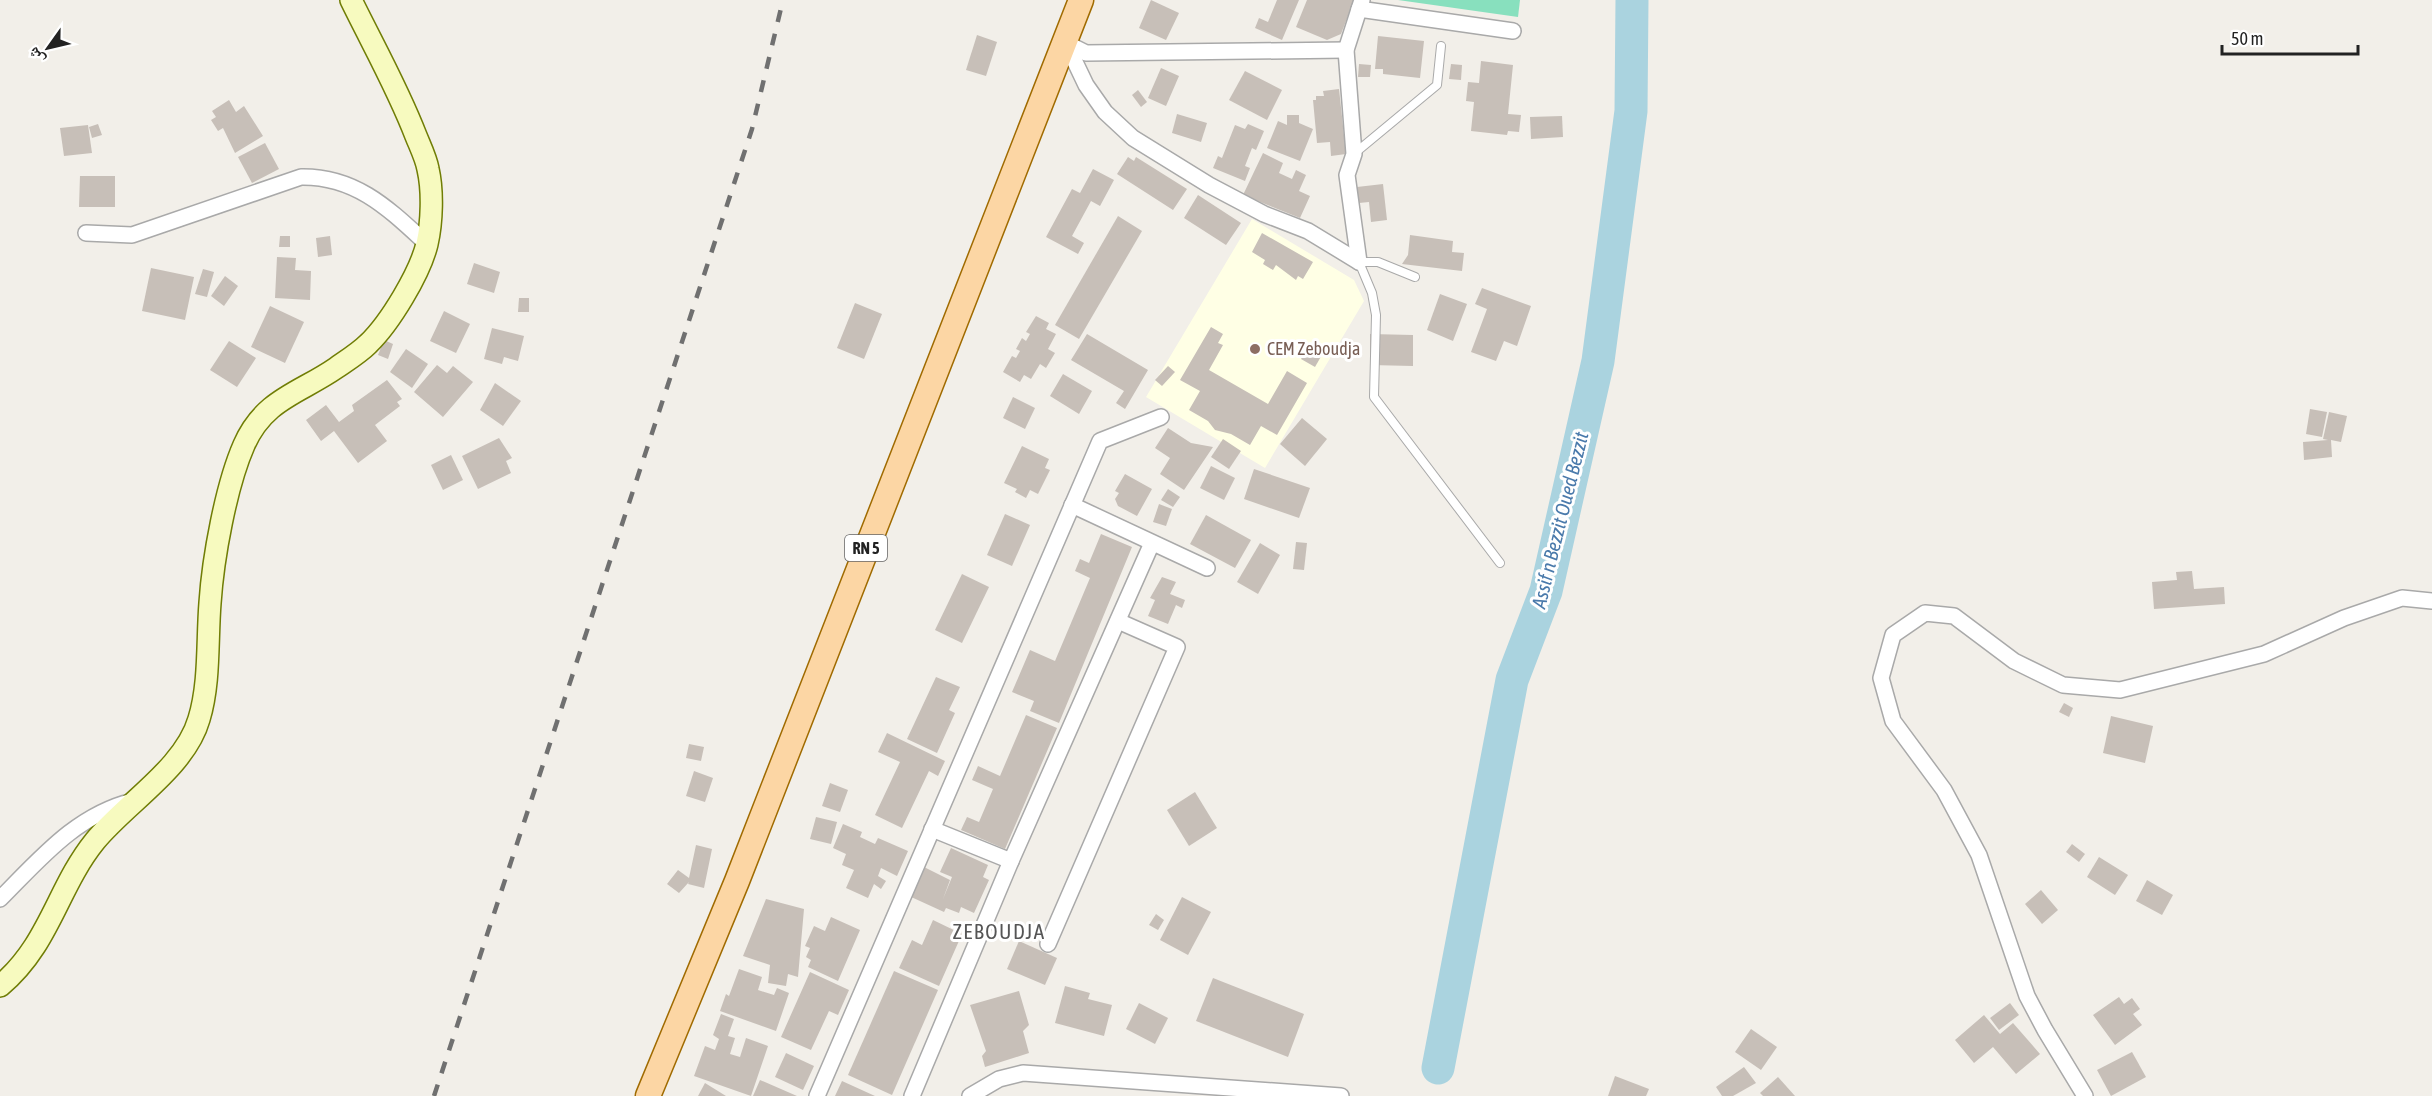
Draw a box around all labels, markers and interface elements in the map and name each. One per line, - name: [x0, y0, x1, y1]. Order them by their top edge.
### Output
- north arrow: [18, 18, 78, 78]
- scale bar: [2222, 18, 2358, 56]
- text: 50 m: [2231, 28, 2263, 49]
- text: ش: [23, 44, 49, 68]
- place label: CEM Zeboudja: [1267, 338, 1360, 359]
- marker: CEM Zeboudja: [1248, 342, 1262, 356]
- water label: Assif n Bezzit Oued Bezzit: [1526, 429, 1593, 611]
- road number: RN 5: [845, 535, 887, 561]
- district label: ZEBOUDJA: [952, 919, 1046, 943]

